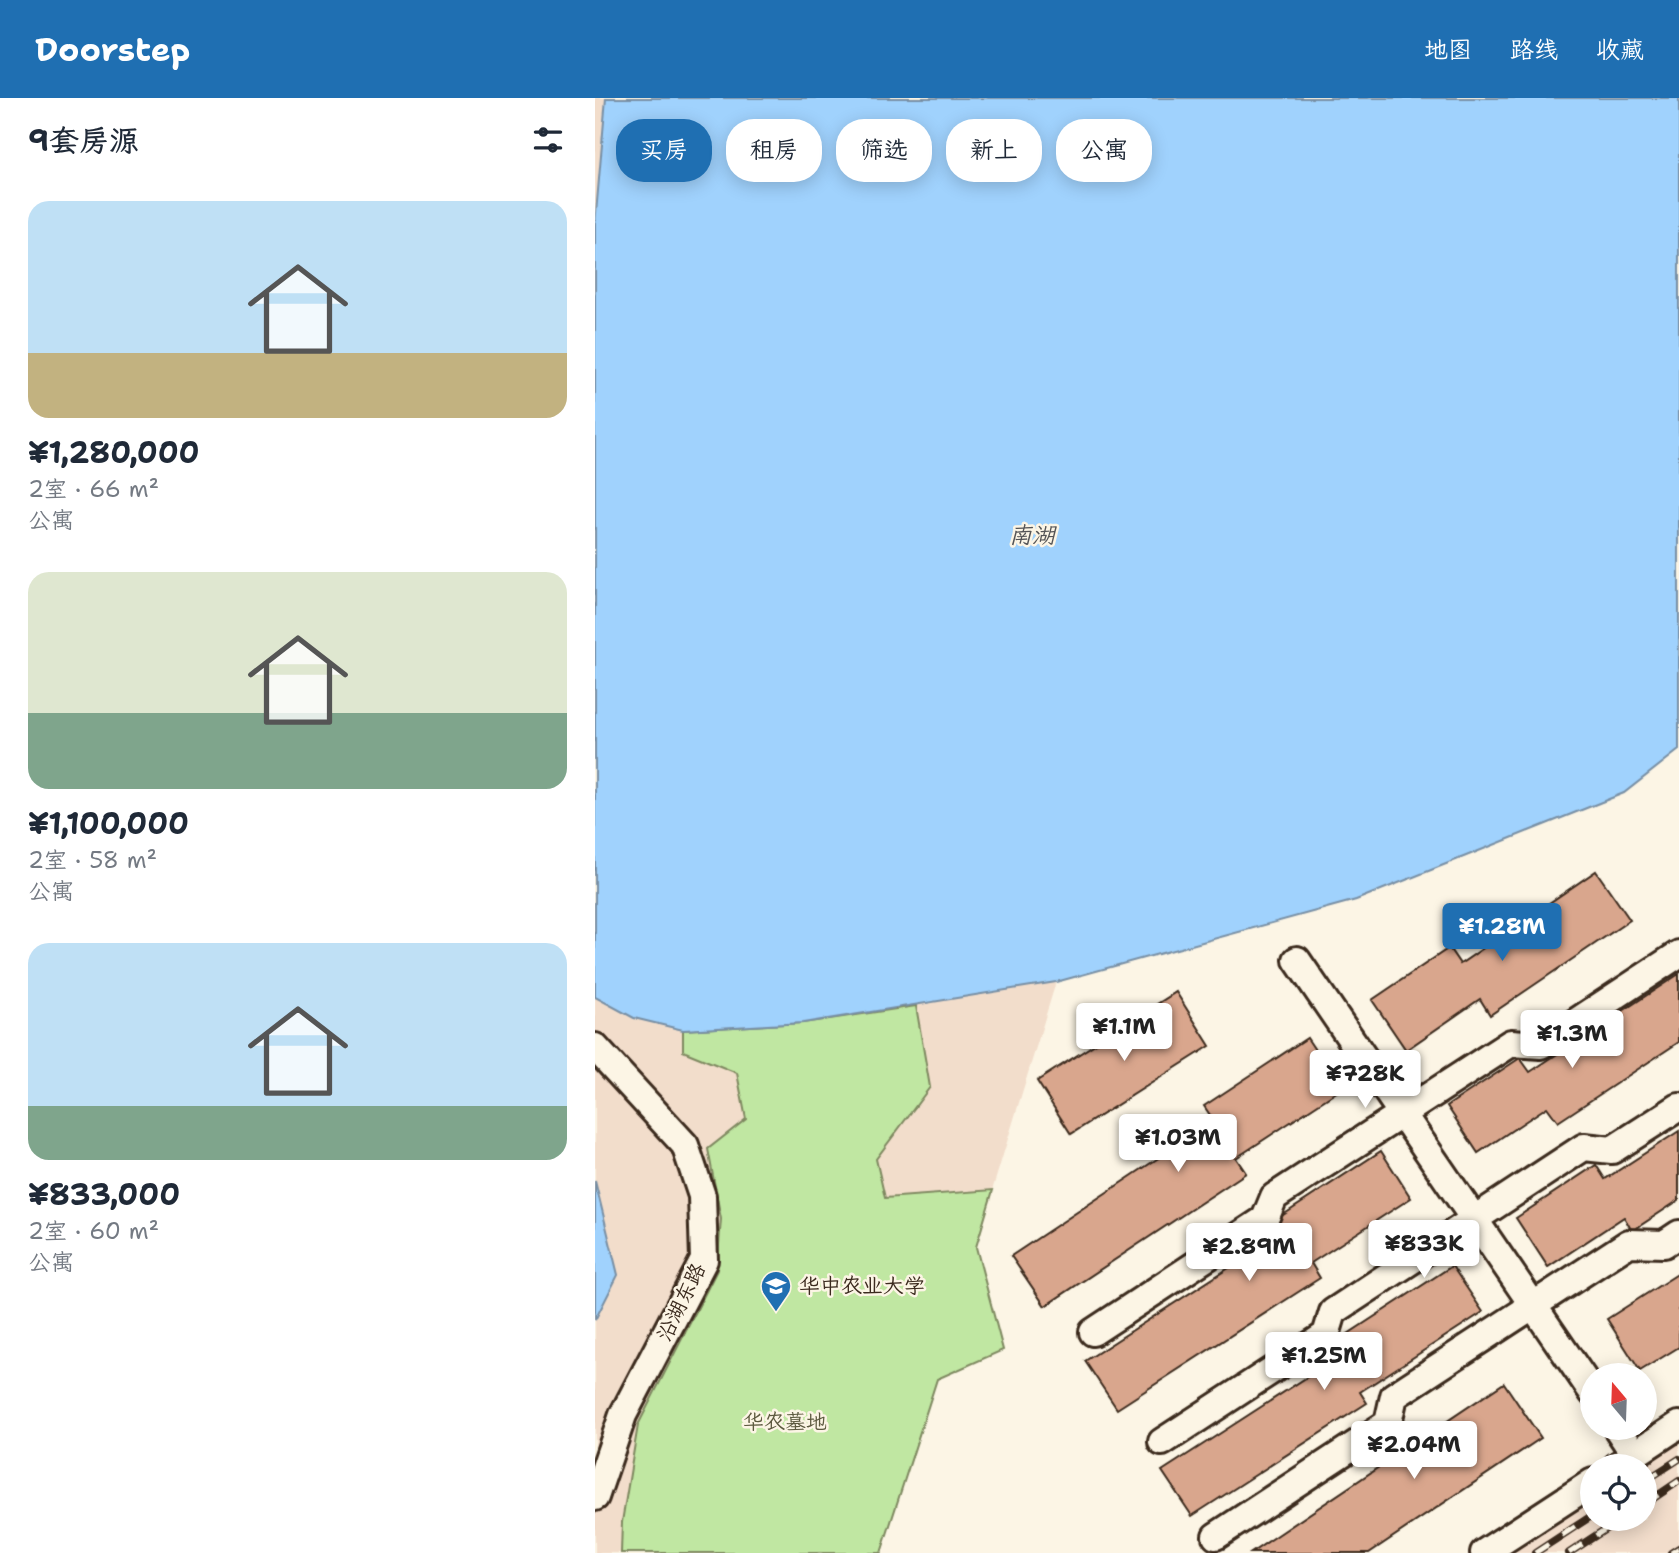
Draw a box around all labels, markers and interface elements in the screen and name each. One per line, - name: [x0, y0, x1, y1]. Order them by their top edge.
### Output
- text: Doorstep: [35, 27, 190, 72]
- text: 地图: [1424, 34, 1472, 66]
- text: 路线: [1510, 34, 1558, 66]
- text: 收藏: [1596, 34, 1644, 66]
- chip: 买房: [616, 119, 712, 182]
- chip: 租房: [726, 119, 822, 182]
- chip: 筛选: [836, 119, 932, 182]
- chip: 新上: [946, 119, 1042, 182]
- chip: 公寓: [1056, 119, 1152, 182]
- text: 9套房源: [28, 120, 139, 161]
- icon: filters: [529, 121, 567, 159]
- icon: home: [235, 246, 361, 372]
- text: ¥1,280,000: [28, 432, 200, 473]
- text: 2室 · 66 m²: [28, 474, 159, 504]
- text: 公寓: [28, 505, 74, 535]
- water label: 南湖: [1009, 520, 1057, 550]
- icon: home: [235, 617, 361, 743]
- text: ¥1,100,000: [28, 803, 189, 844]
- text: 2室 · 58 m²: [28, 845, 157, 875]
- text: 公寓: [28, 876, 74, 906]
- pin: ¥1.28M: [1445, 904, 1559, 963]
- text: ¥1.28M: [1458, 911, 1546, 941]
- icon: home: [235, 988, 361, 1114]
- pin: ¥1.1M: [1075, 1004, 1173, 1063]
- pin: ¥1.3M: [1523, 1010, 1621, 1070]
- text: ¥1.1M: [1092, 1011, 1156, 1041]
- text: ¥1.3M: [1536, 1018, 1608, 1048]
- pin: ¥728K: [1316, 1051, 1414, 1110]
- text: ¥728K: [1326, 1058, 1404, 1088]
- pin: ¥1.03M: [1121, 1114, 1235, 1174]
- text: ¥1.03M: [1135, 1122, 1221, 1152]
- text: ¥833,000: [28, 1174, 180, 1215]
- text: 2室 · 60 m²: [28, 1216, 159, 1246]
- pin: ¥833K: [1375, 1220, 1473, 1280]
- pin: ¥2.89M: [1192, 1224, 1306, 1283]
- text: ¥833K: [1384, 1228, 1464, 1258]
- text: ¥2.89M: [1202, 1231, 1296, 1261]
- text: 公寓: [28, 1247, 74, 1277]
- street label: 沿湖东路: [650, 1258, 712, 1346]
- school or university icon: 华中农业大学: [759, 1269, 793, 1313]
- place label: 华中农业大学: [799, 1272, 925, 1300]
- pin: ¥1.25M: [1267, 1332, 1381, 1392]
- text: ¥1.25M: [1281, 1340, 1367, 1370]
- north arrow: [1580, 1363, 1657, 1440]
- map controls: [1580, 1363, 1657, 1531]
- park label: 华农墓地: [743, 1408, 827, 1436]
- pin: ¥2.04M: [1357, 1422, 1471, 1481]
- text: ¥2.04M: [1367, 1429, 1461, 1459]
- button: locate: [1580, 1454, 1657, 1531]

